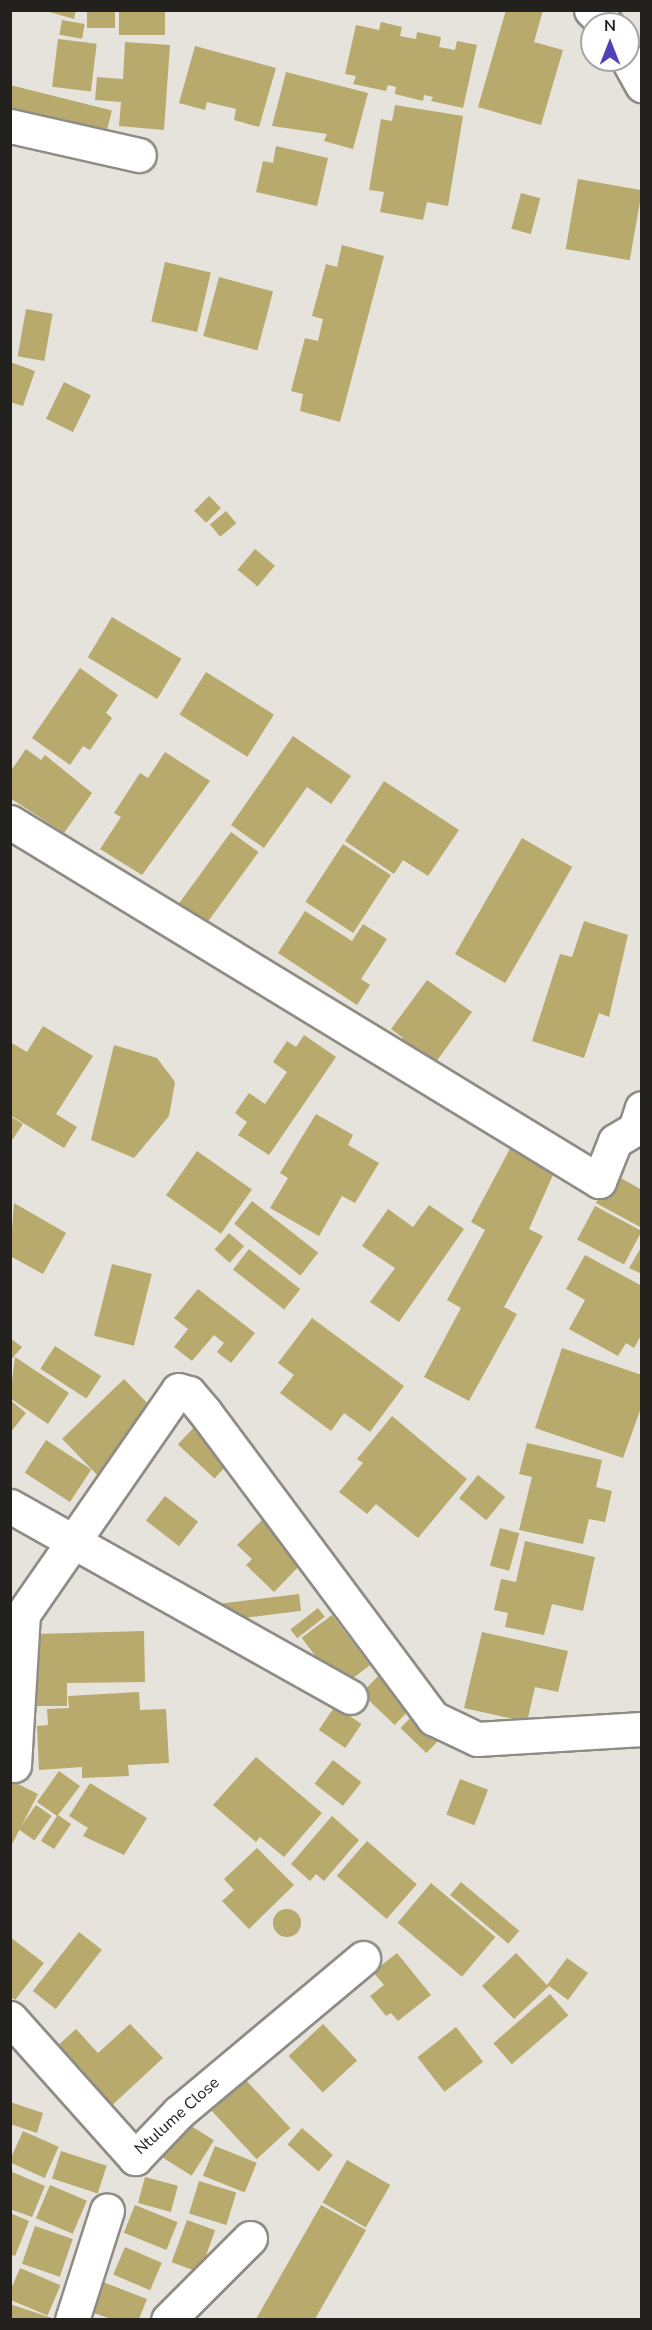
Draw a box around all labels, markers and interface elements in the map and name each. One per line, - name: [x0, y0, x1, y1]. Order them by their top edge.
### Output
- north arrow: [580, 12, 640, 72]
- text: N: [604, 15, 616, 37]
- street label: Ntulume Close: [131, 2073, 223, 2159]

